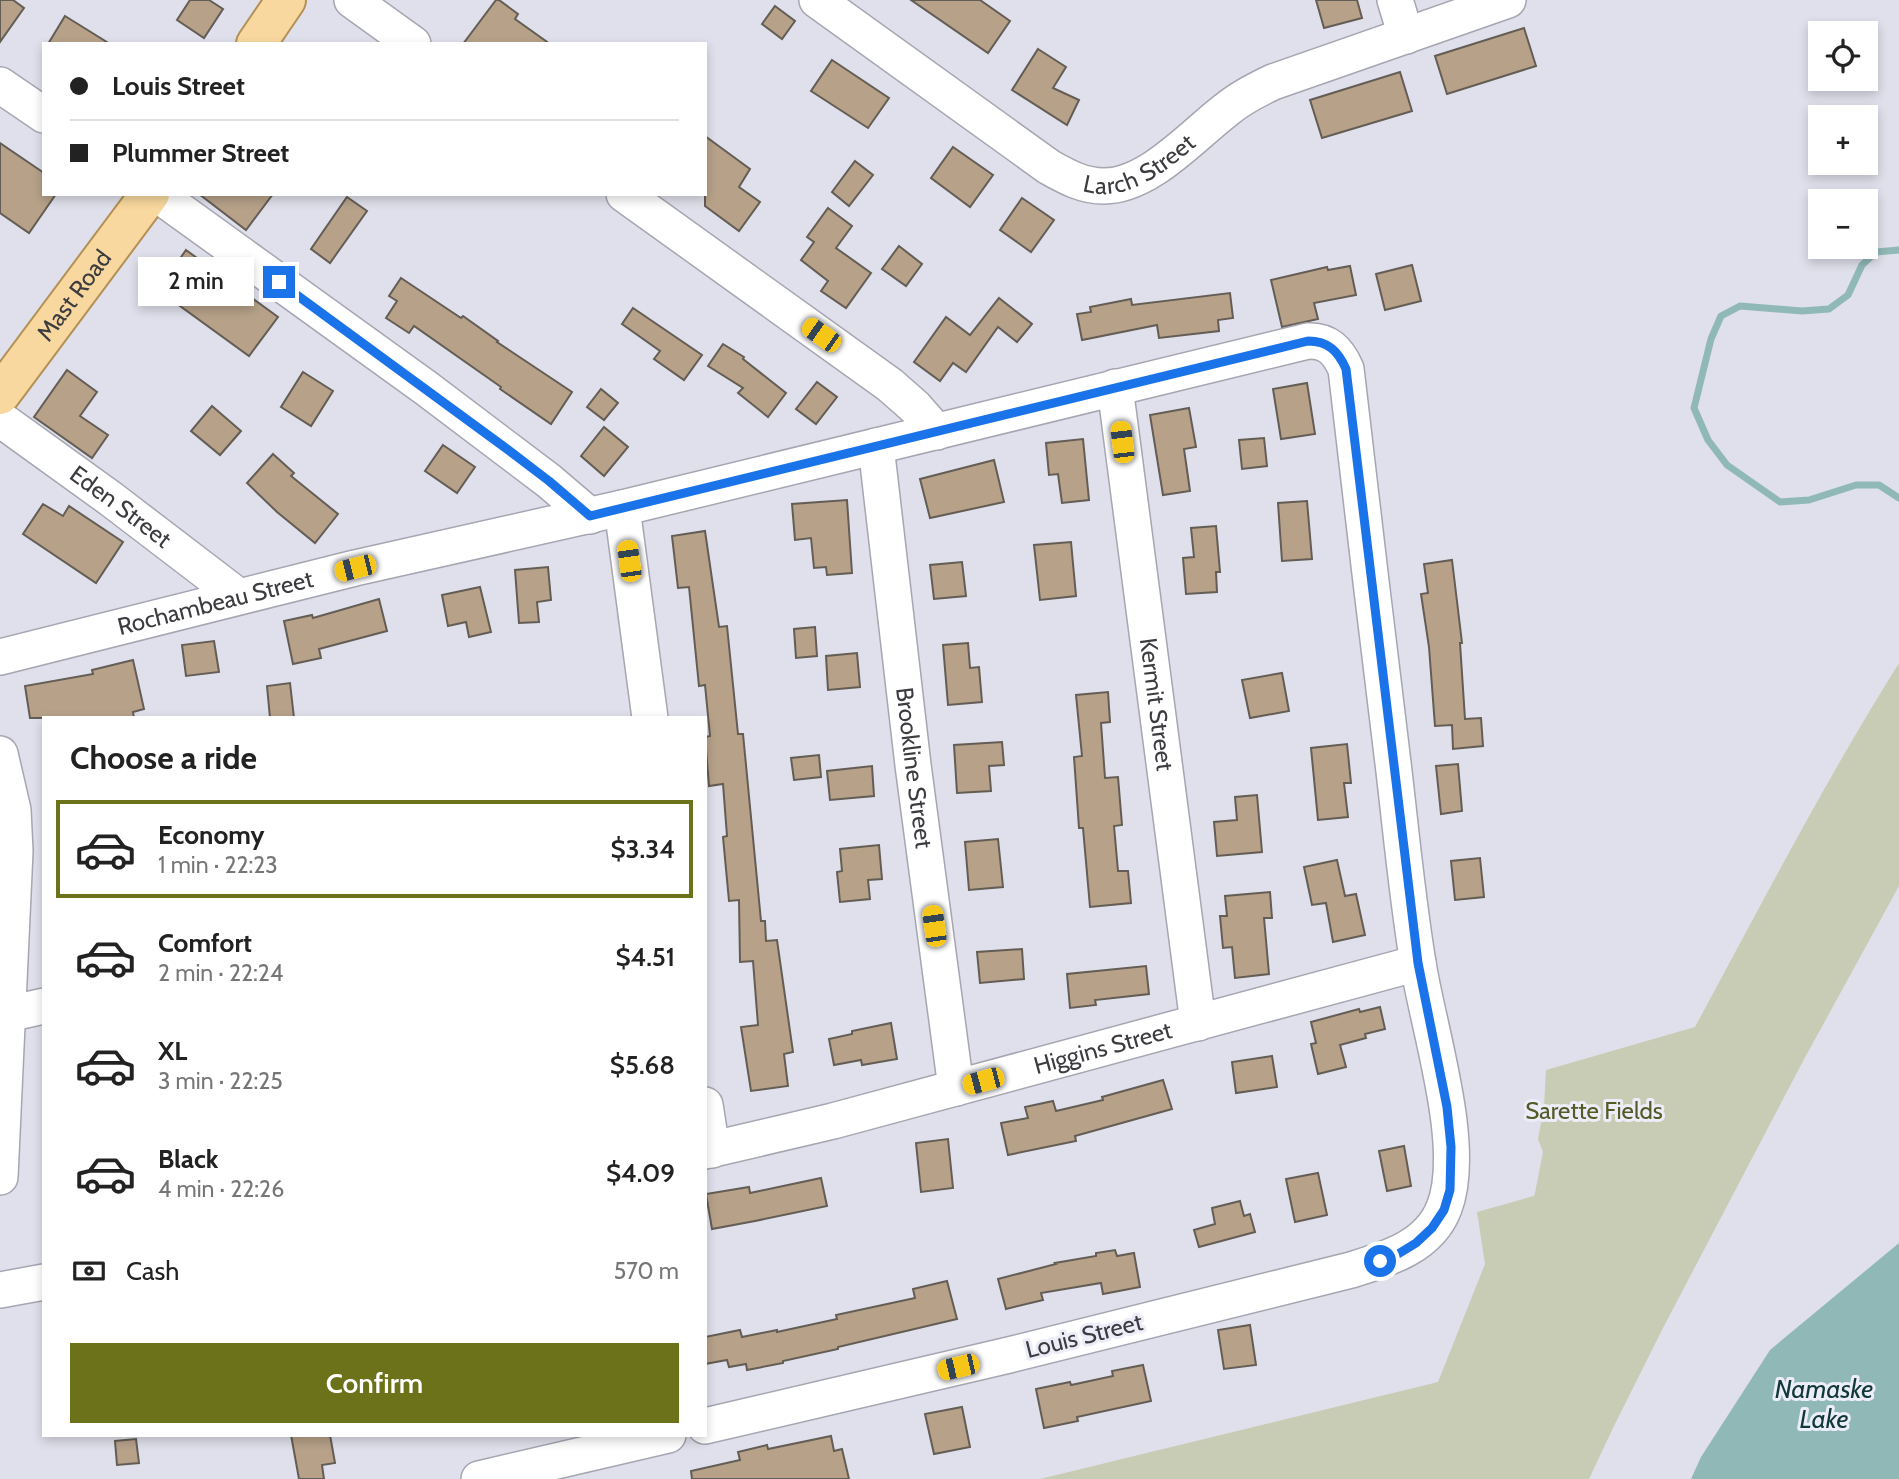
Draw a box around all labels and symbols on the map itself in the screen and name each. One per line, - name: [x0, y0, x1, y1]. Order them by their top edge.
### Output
- street label: Larch Street: [1081, 128, 1201, 200]
- street label: Mast Road: [30, 244, 117, 347]
- callout: 2 min: [139, 258, 254, 306]
- route end: [263, 266, 295, 298]
- car: [798, 314, 845, 356]
- car: [1110, 420, 1135, 464]
- street label: Eden Street: [64, 459, 177, 554]
- car: [616, 539, 643, 583]
- car: [333, 553, 378, 583]
- street label: Rochambeau Street: [114, 564, 316, 641]
- street label: Kermit Street: [1134, 636, 1180, 773]
- street label: Brookline Street: [890, 686, 939, 850]
- car: [921, 904, 948, 948]
- street label: Higgins Street: [1031, 1015, 1175, 1080]
- car: [960, 1065, 1007, 1097]
- park label: Sarette Fields: [1525, 1096, 1663, 1125]
- route start: [1364, 1245, 1396, 1277]
- street label: Louis Street: [1022, 1307, 1145, 1364]
- car: [936, 1352, 981, 1382]
- water label: Namaske Lake: [1775, 1373, 1873, 1435]

